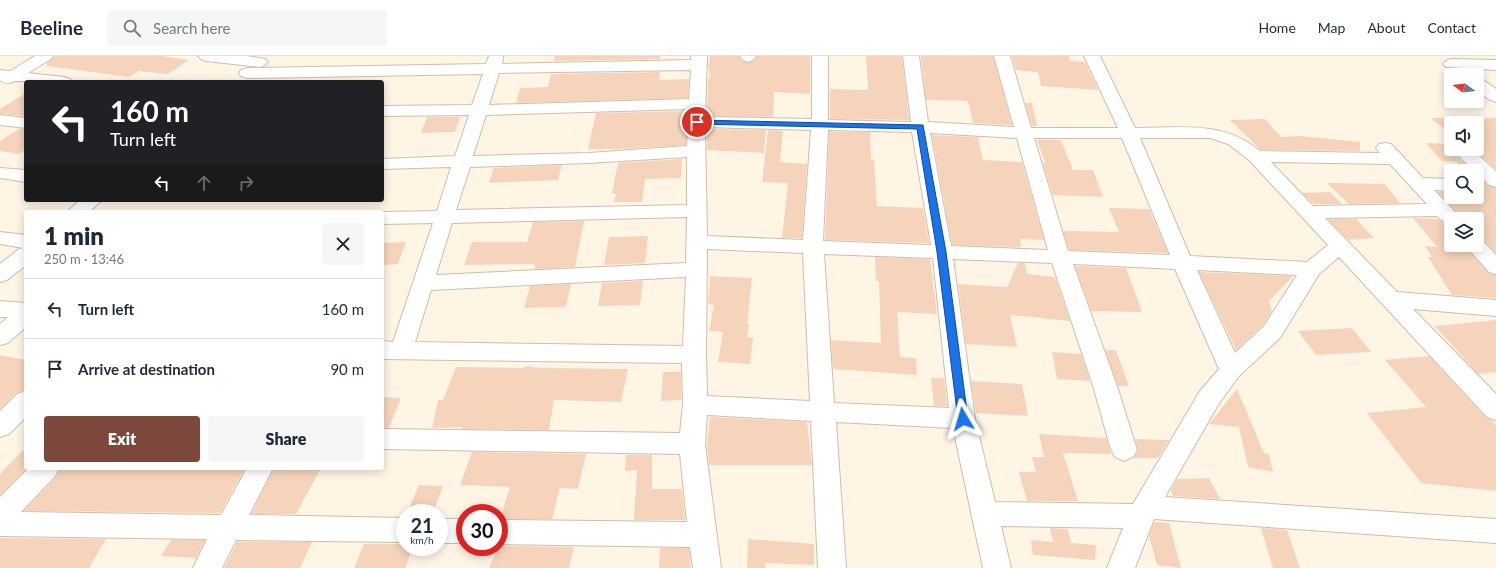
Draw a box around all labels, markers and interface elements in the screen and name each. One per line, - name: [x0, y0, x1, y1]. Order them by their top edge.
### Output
- search box: [107, 10, 387, 46]
- text: Beeline: [20, 16, 83, 39]
- icon: search: [121, 17, 143, 39]
- text: Search here: [153, 19, 230, 37]
- text: Home: [1258, 19, 1296, 36]
- text: Map: [1318, 19, 1345, 36]
- text: About: [1367, 19, 1405, 36]
- text: Contact: [1427, 19, 1476, 36]
- north arrow: [1444, 68, 1484, 108]
- map controls: [1444, 68, 1484, 252]
- text: 160 m: [110, 94, 189, 128]
- icon: left: [44, 96, 96, 148]
- pin: [680, 105, 714, 139]
- icon: arrive: [686, 111, 708, 133]
- button: sound: [1444, 116, 1484, 156]
- text: Turn left: [110, 128, 176, 150]
- button: search: [1444, 164, 1484, 204]
- icon: left: [151, 172, 173, 194]
- icon: ahead: [193, 172, 215, 194]
- icon: right: [235, 172, 257, 194]
- button: layers: [1444, 212, 1484, 252]
- text: 1 min: [44, 221, 104, 250]
- button: close: [322, 223, 364, 265]
- text: 250 m · 13:46: [44, 251, 124, 267]
- icon: left: [44, 298, 66, 320]
- text: Turn left: [78, 300, 134, 318]
- text: 160 m: [322, 300, 364, 318]
- icon: arrive: [44, 358, 66, 380]
- text: Arrive at destination: [78, 360, 215, 378]
- text: 90 m: [330, 360, 364, 378]
- position arrow: [942, 398, 984, 440]
- button: Exit: [44, 416, 200, 462]
- button: Share: [208, 416, 364, 462]
- speed limit sign: 30: [456, 504, 508, 556]
- text: 21: [410, 513, 434, 537]
- text: km/h: [410, 534, 434, 546]

